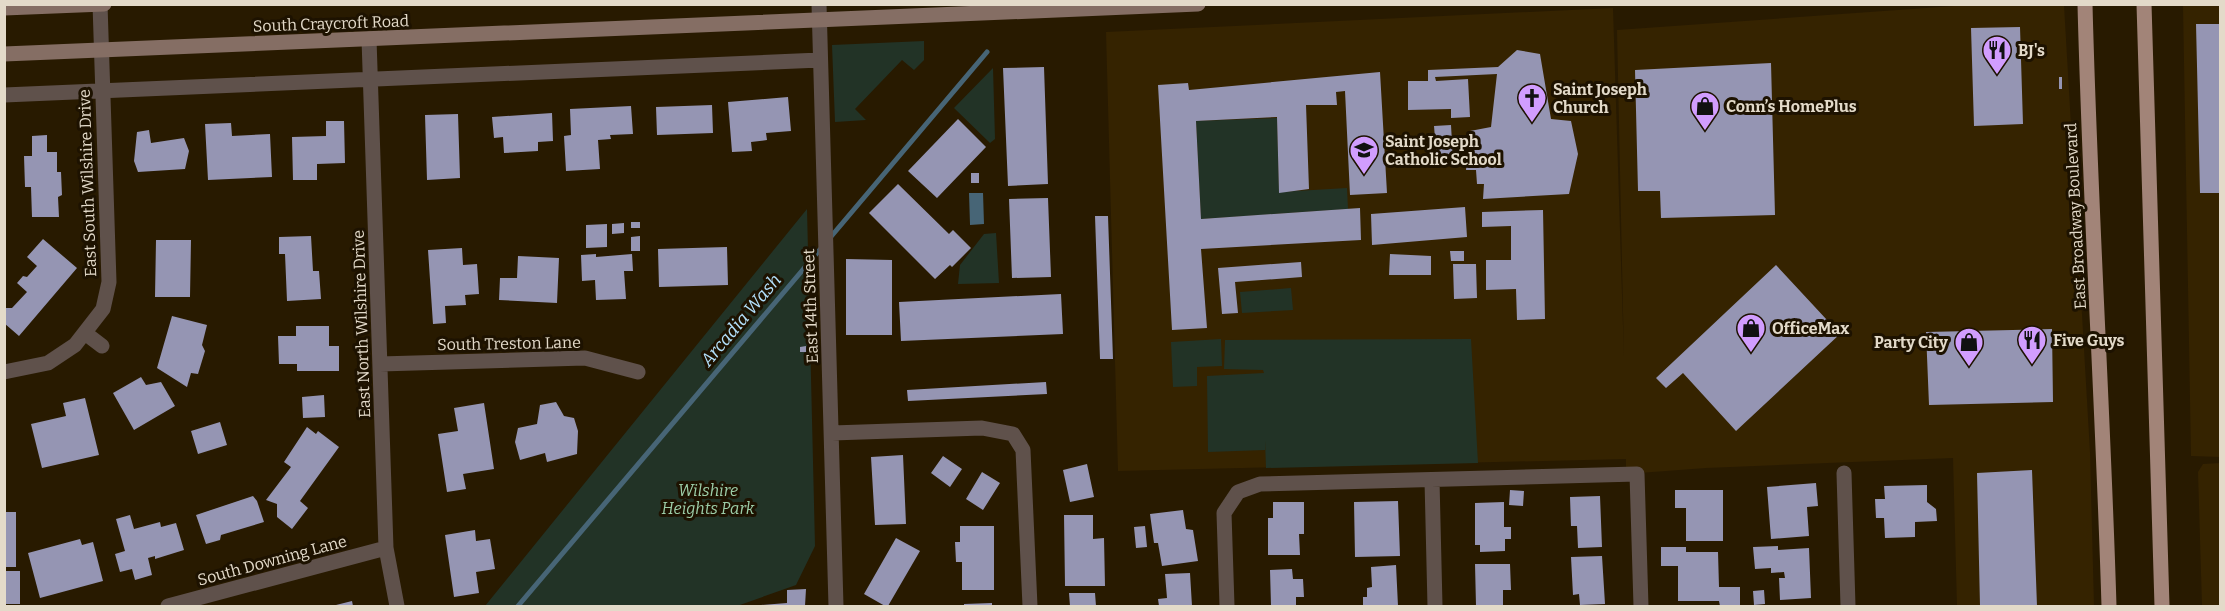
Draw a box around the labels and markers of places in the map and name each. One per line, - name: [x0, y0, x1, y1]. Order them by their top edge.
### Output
- restaurant icon: BJ's: [1981, 34, 2013, 76]
- place label: BJ's: [2018, 41, 2045, 60]
- place label: Saint Joseph Church: [1553, 80, 1647, 117]
- church icon: Saint Joseph Church: [1516, 82, 1548, 124]
- shop icon: Conn’s HomePlus: [1689, 90, 1721, 132]
- place label: Conn’s HomePlus: [1726, 97, 1857, 116]
- place label: Saint Joseph Catholic School: [1385, 132, 1502, 169]
- school or university icon: Saint Joseph Catholic School: [1348, 134, 1380, 176]
- shop icon: OfficeMax: [1735, 312, 1767, 354]
- place label: OfficeMax: [1772, 319, 1849, 338]
- restaurant icon: Five Guys: [2016, 324, 2048, 366]
- shop icon: Party City: [1953, 326, 1985, 368]
- place label: Five Guys: [2053, 331, 2125, 350]
- place label: Party City: [1874, 333, 1948, 352]

